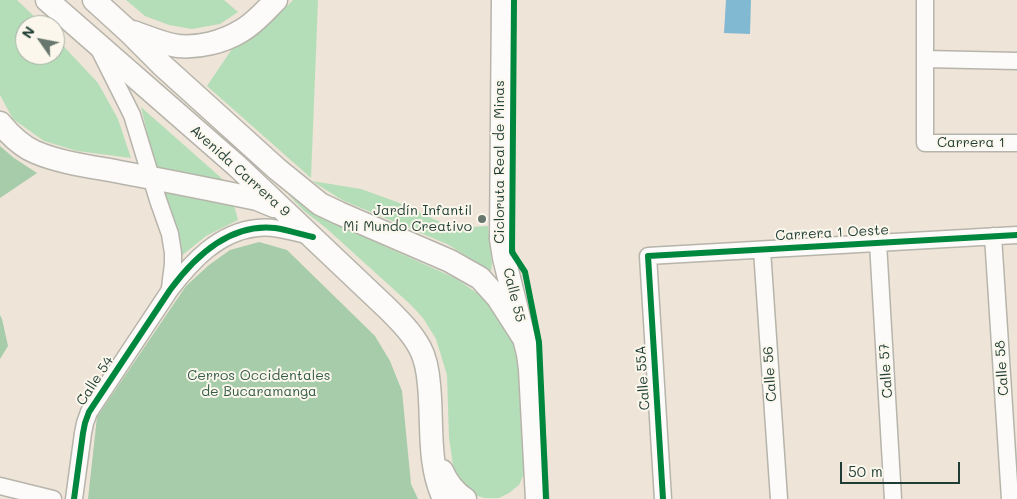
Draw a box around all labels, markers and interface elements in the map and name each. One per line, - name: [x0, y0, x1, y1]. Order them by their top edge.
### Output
- north arrow: [15, 15, 65, 65]
- text: N: [17, 22, 39, 42]
- street label: Cicloruta Real de Minas: [492, 80, 508, 244]
- street label: Avenida Carrera 9: [187, 122, 293, 220]
- street label: Carrera 1: [937, 135, 1005, 151]
- place label: Jardín Infantil Mi Mundo Creativo: [343, 203, 472, 236]
- marker: Jardín Infantil Mi Mundo Creativo: [476, 213, 488, 225]
- street label: Carrera 1 Oeste: [775, 222, 889, 244]
- street label: Calle 55: [499, 266, 529, 324]
- street label: Calle 58: [992, 340, 1012, 396]
- street label: Calle 57: [876, 343, 896, 399]
- street label: Calle 55A: [632, 345, 654, 411]
- street label: Calle 56: [760, 346, 780, 402]
- street label: Calle 54: [73, 353, 117, 409]
- park label: Cerros Occidentales de Bucaramanga: [187, 368, 331, 401]
- scale bar: [842, 452, 962, 484]
- text: 50 m: [848, 461, 883, 481]

